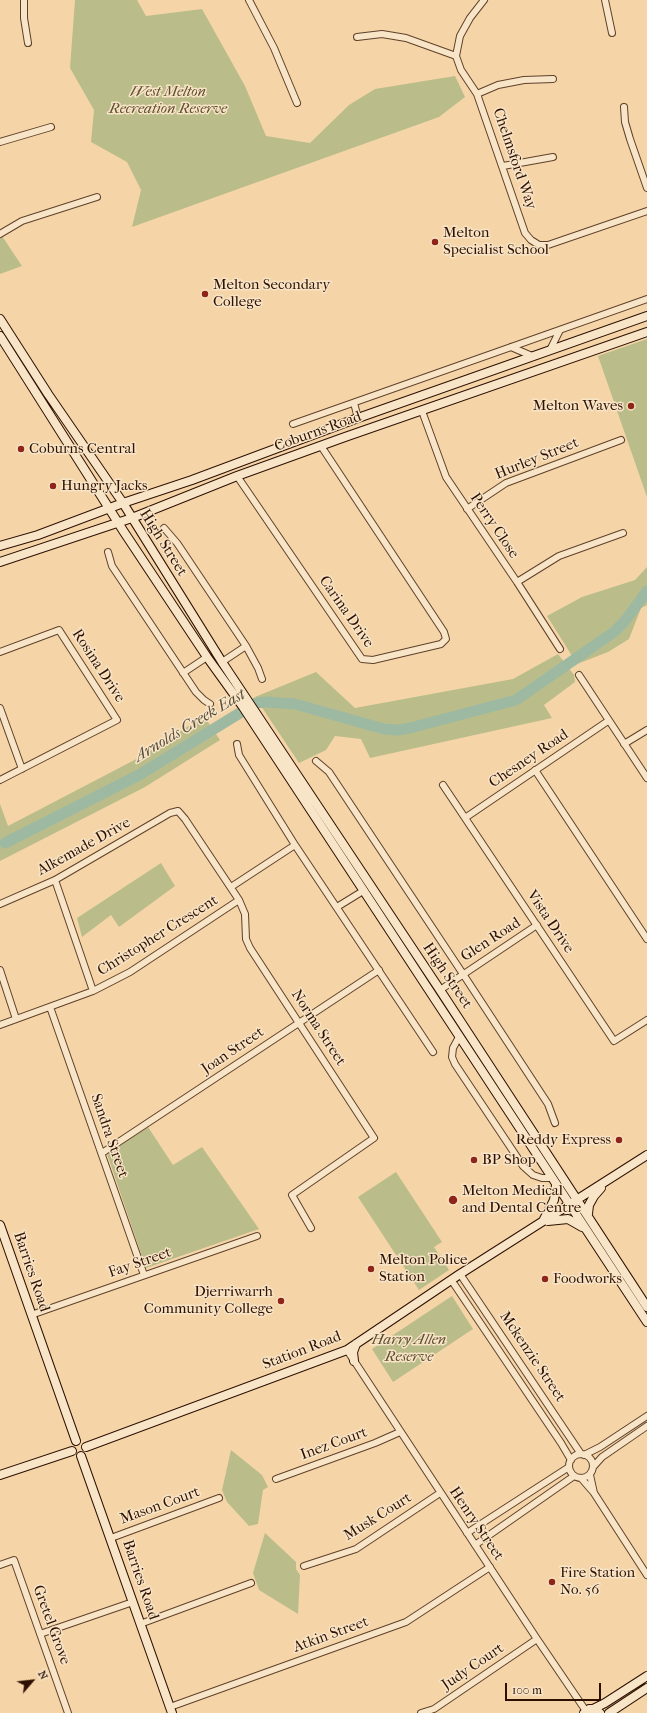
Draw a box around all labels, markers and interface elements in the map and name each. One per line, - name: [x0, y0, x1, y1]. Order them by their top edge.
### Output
- park label: West Melton Recreation Reserve: [109, 83, 227, 118]
- street label: Chelmsford Way: [488, 106, 540, 212]
- place label: Melton Specialist School: [443, 224, 549, 259]
- marker: Melton Specialist School: [430, 237, 440, 247]
- place label: Melton Secondary College: [213, 276, 330, 311]
- marker: Melton Secondary College: [200, 289, 210, 299]
- place label: Melton Waves: [533, 397, 623, 415]
- marker: Melton Waves: [626, 401, 636, 411]
- street label: Coburns Road: [272, 408, 364, 456]
- street label: Hurley Street: [493, 434, 581, 484]
- place label: Coburns Central: [29, 440, 136, 458]
- marker: Coburns Central: [16, 444, 26, 454]
- place label: Hungry Jacks: [61, 477, 148, 495]
- marker: Hungry Jacks: [48, 481, 58, 491]
- street label: Perry Close: [466, 490, 522, 562]
- street label: High Street: [135, 506, 191, 580]
- street label: Carina Drive: [315, 573, 377, 651]
- street label: Rosina Drive: [68, 626, 128, 706]
- water label: Arnolds Creek East: [131, 685, 249, 767]
- street label: Chesney Road: [486, 726, 572, 792]
- street label: Alkemade Drive: [34, 814, 134, 880]
- street label: Vista Drive: [522, 887, 578, 957]
- street label: Christopher Crescent: [95, 892, 221, 980]
- street label: Glen Road: [458, 914, 524, 966]
- street label: High Street: [418, 940, 476, 1012]
- street label: Norma Street: [287, 987, 349, 1069]
- street label: Joan Street: [198, 1024, 268, 1078]
- street label: Sandra Street: [86, 1092, 132, 1180]
- place label: Reddy Express: [516, 1131, 611, 1149]
- marker: Reddy Express: [614, 1135, 624, 1145]
- place label: BP Shop: [482, 1151, 536, 1169]
- marker: BP Shop: [469, 1155, 479, 1165]
- place label: Melton Medical and Dental Centre: [462, 1182, 581, 1217]
- marker: Melton Medical and Dental Centre: [447, 1194, 459, 1206]
- street label: Barries Road: [9, 1230, 53, 1314]
- street label: Fay Street: [106, 1244, 174, 1282]
- place label: Melton Police Station: [379, 1251, 467, 1286]
- marker: Melton Police Station: [366, 1264, 376, 1274]
- place label: Foodworks: [553, 1270, 622, 1288]
- marker: Foodworks: [540, 1274, 550, 1284]
- place label: Djerriwarrh Community College: [144, 1283, 273, 1318]
- marker: Djerriwarrh Community College: [276, 1296, 286, 1306]
- street label: Mckenzie Street: [495, 1308, 569, 1406]
- street label: Station Road: [260, 1328, 344, 1374]
- park label: Harry Allen Reserve: [372, 1331, 446, 1366]
- street label: Inez Court: [298, 1424, 370, 1464]
- street label: Mason Court: [118, 1483, 202, 1529]
- street label: Henry Street: [445, 1484, 507, 1564]
- street label: Musk Court: [341, 1489, 415, 1545]
- street label: Barries Road: [118, 1538, 162, 1622]
- place label: Fire Station No. 56: [560, 1564, 635, 1599]
- marker: Fire Station No. 56: [547, 1577, 557, 1587]
- street label: Gretel Grove: [28, 1583, 74, 1667]
- street label: Atkin Street: [291, 1613, 371, 1657]
- street label: Judy Court: [439, 1640, 507, 1694]
- north arrow: [12, 1661, 52, 1701]
- text: N: [35, 1668, 51, 1682]
- scale bar: [507, 1675, 603, 1701]
- text: 100 m: [512, 1683, 542, 1697]

